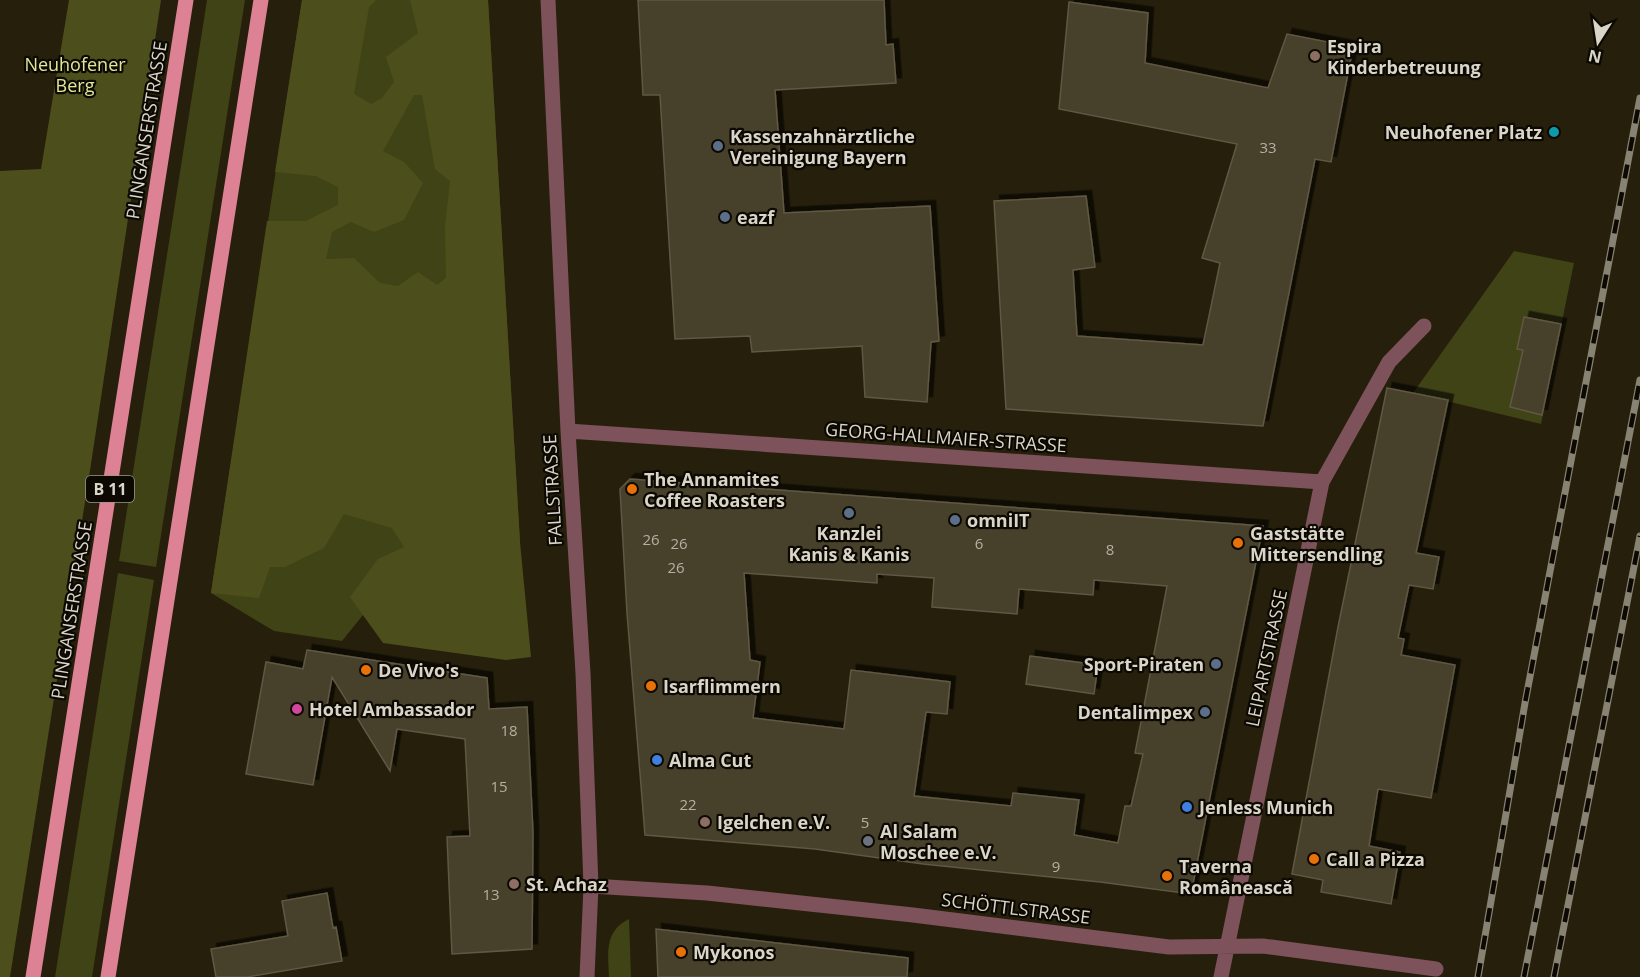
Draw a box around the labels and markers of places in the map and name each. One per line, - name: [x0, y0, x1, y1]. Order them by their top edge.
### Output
- place label: Espira Kinderbetreuung: [1327, 34, 1481, 79]
- marker: Espira Kinderbetreuung: [1308, 49, 1322, 63]
- place label: Neuhofener Platz: [1385, 120, 1542, 144]
- place label: Kassenzahnärztliche Vereinigung Bayern: [730, 124, 915, 169]
- marker: Neuhofener Platz: [1547, 125, 1561, 139]
- marker: Kassenzahnärztliche Vereinigung Bayern: [711, 139, 725, 153]
- place label: eazf: [737, 205, 775, 229]
- marker: eazf: [718, 210, 732, 224]
- place label: The Annamites Coffee Roasters: [644, 467, 785, 512]
- marker: The Annamites Coffee Roasters: [625, 482, 639, 496]
- marker: Kanzlei Kanis & Kanis: [842, 506, 856, 520]
- place label: omniIT: [967, 508, 1030, 532]
- marker: omniIT: [948, 513, 962, 527]
- place label: Kanzlei Kanis & Kanis: [788, 521, 910, 566]
- place label: Gaststätte Mittersendling: [1250, 521, 1383, 566]
- marker: Gaststätte Mittersendling: [1231, 536, 1245, 550]
- place label: Sport-Piraten: [1084, 652, 1204, 676]
- marker: Sport-Piraten: [1209, 657, 1223, 671]
- place label: De Vivo's: [378, 658, 459, 682]
- marker: De Vivo's: [359, 663, 373, 677]
- place label: Isarflimmern: [663, 674, 781, 698]
- marker: Isarflimmern: [644, 679, 658, 693]
- place label: Hotel Ambassador: [309, 697, 474, 721]
- place label: Dentalimpex: [1077, 700, 1194, 724]
- marker: Hotel Ambassador: [290, 702, 304, 716]
- marker: Dentalimpex: [1198, 705, 1212, 719]
- place label: Alma Cut: [669, 748, 751, 772]
- marker: Alma Cut: [650, 753, 664, 767]
- place label: Jenless Munich: [1197, 795, 1333, 819]
- marker: Jenless Munich: [1180, 800, 1194, 814]
- place label: Igelchen e.V.: [717, 810, 830, 834]
- marker: Igelchen e.V.: [698, 815, 712, 829]
- place label: Al Salam Moschee e.V.: [880, 819, 997, 864]
- marker: Al Salam Moschee e.V.: [861, 834, 875, 848]
- place label: Call a Pizza: [1326, 847, 1425, 871]
- marker: Call a Pizza: [1307, 852, 1321, 866]
- place label: Taverna Româneascǎ: [1179, 854, 1293, 899]
- marker: Taverna Româneascǎ: [1160, 869, 1174, 883]
- place label: St. Achaz: [526, 872, 607, 896]
- marker: St. Achaz: [507, 877, 521, 891]
- place label: Mykonos: [693, 940, 774, 964]
- marker: Mykonos: [674, 945, 688, 959]

